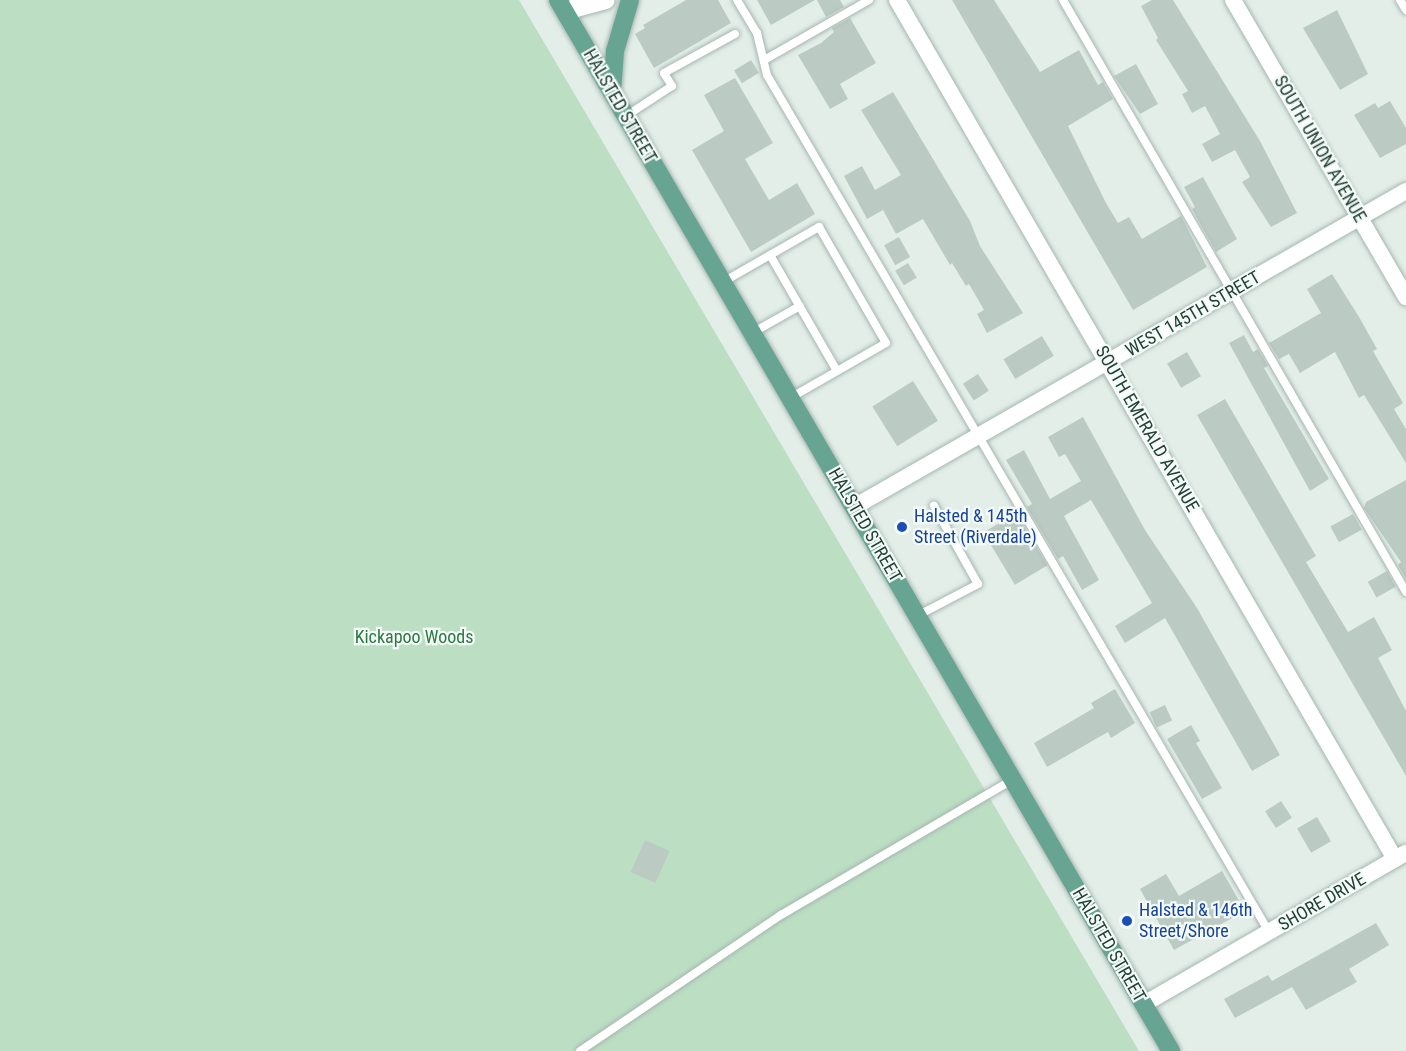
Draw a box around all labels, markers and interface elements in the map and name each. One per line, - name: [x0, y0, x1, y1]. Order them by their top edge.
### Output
- street label: HALSTED STREET: [579, 45, 661, 167]
- street label: SOUTH UNION AVENUE: [1269, 72, 1371, 226]
- street label: WEST 145TH STREET: [1122, 267, 1264, 361]
- street label: SOUTH EMERALD AVENUE: [1091, 342, 1203, 516]
- street label: HALSTED STREET: [824, 464, 906, 586]
- place label: Halsted & 145th Street (Riverdale): [914, 506, 1037, 548]
- marker: Halsted & 145th Street (Riverdale): [895, 520, 909, 534]
- park label: Kickapoo Woods: [355, 626, 473, 648]
- street label: SHORE DRIVE: [1274, 868, 1370, 936]
- street label: HALSTED STREET: [1068, 884, 1150, 1006]
- place label: Halsted & 146th Street/Shore: [1139, 900, 1253, 942]
- marker: Halsted & 146th Street/Shore: [1120, 914, 1134, 928]

